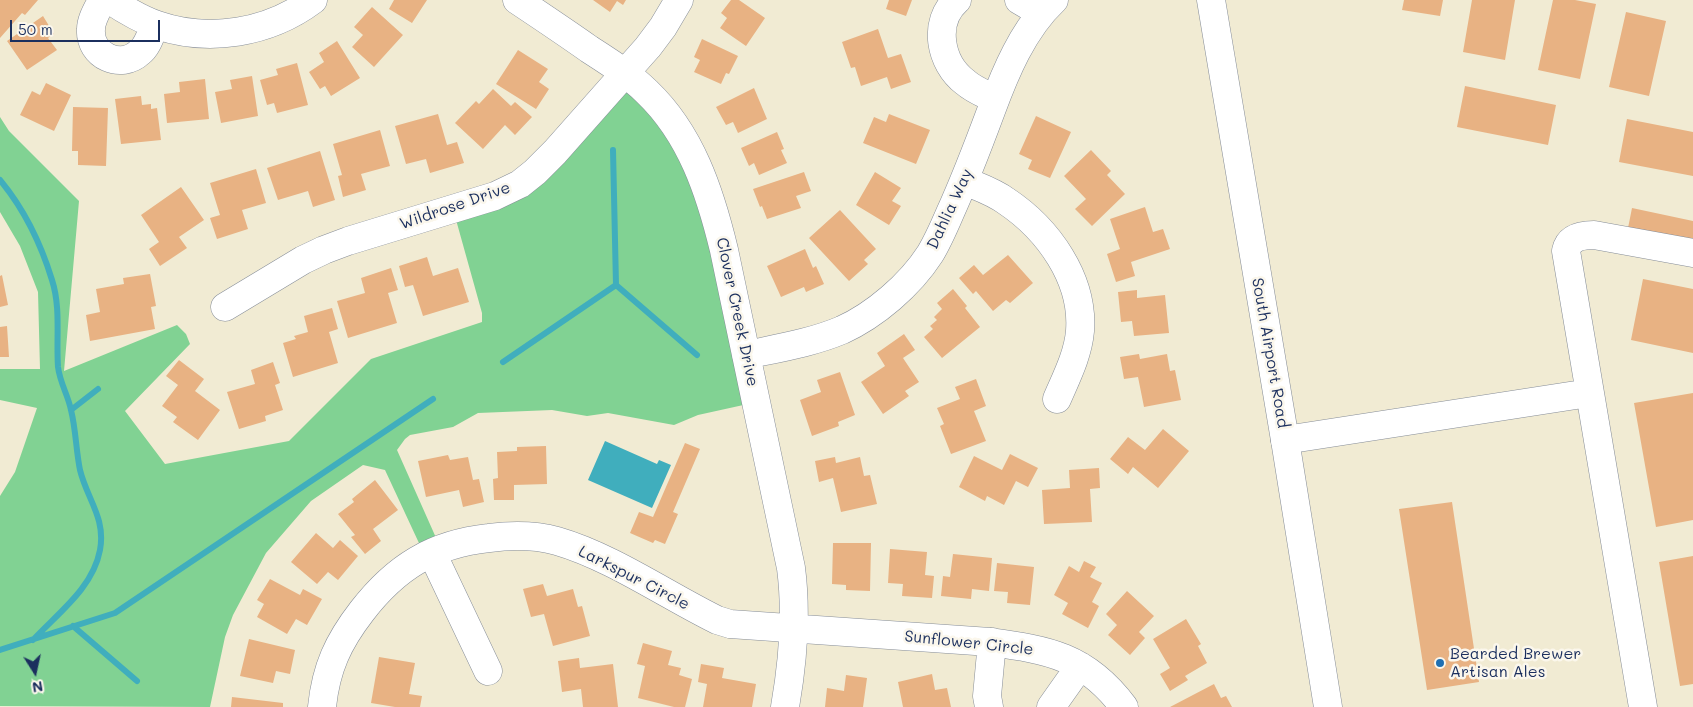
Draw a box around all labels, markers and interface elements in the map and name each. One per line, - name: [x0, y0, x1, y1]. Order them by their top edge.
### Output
- scale bar: [12, 10, 162, 42]
- text: 50 m: [18, 19, 53, 39]
- street label: Dahlia Way: [923, 166, 977, 252]
- street label: Wildrose Drive: [397, 178, 513, 234]
- street label: Clover Creek Drive: [712, 236, 762, 388]
- street label: South Airport Road: [1247, 277, 1293, 429]
- street label: Larkspur Circle: [575, 542, 693, 614]
- street label: Sunflower Circle: [904, 627, 1034, 659]
- place label: Bearded Brewer Artisan Ales: [1450, 644, 1581, 682]
- north arrow: [10, 647, 60, 697]
- marker: Bearded Brewer Artisan Ales: [1434, 657, 1446, 669]
- text: N: [31, 677, 45, 698]

